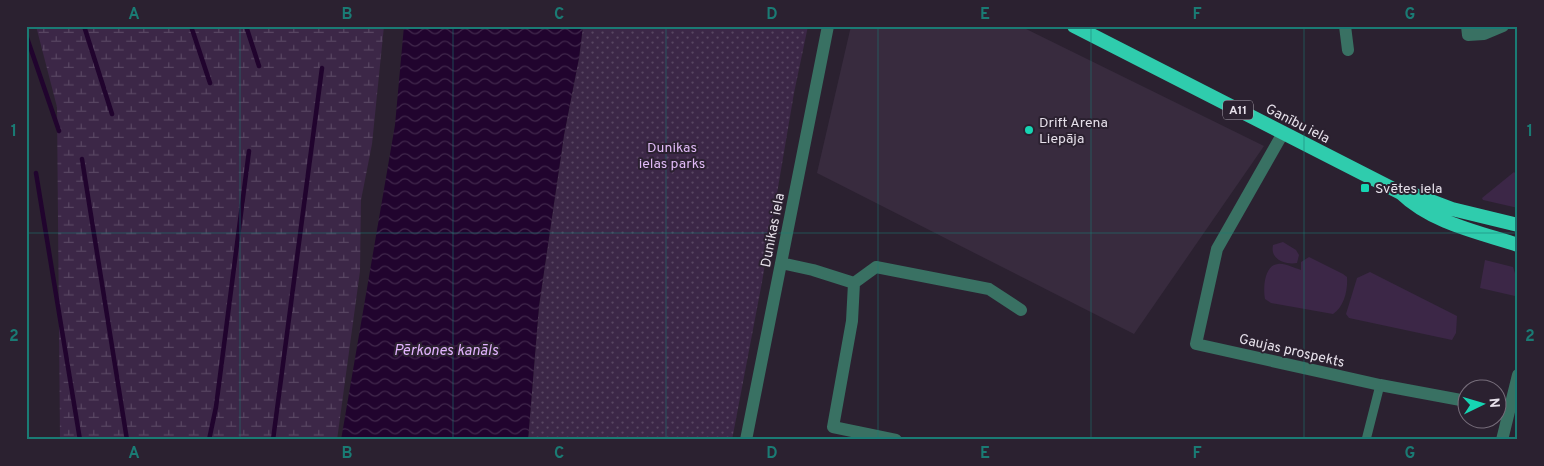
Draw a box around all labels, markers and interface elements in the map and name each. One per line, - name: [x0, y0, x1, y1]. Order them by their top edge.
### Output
- text: A: [128, 5, 140, 25]
- text: B: [341, 5, 353, 25]
- text: C: [554, 5, 564, 25]
- text: D: [766, 5, 778, 25]
- text: E: [980, 5, 990, 25]
- text: F: [1192, 5, 1202, 25]
- text: G: [1405, 5, 1415, 25]
- road number: A11: [1223, 100, 1253, 120]
- street label: Ganību iela: [1262, 101, 1332, 148]
- place label: Drift Arena Liepāja: [1039, 115, 1108, 148]
- text: 1: [11, 122, 17, 142]
- text: 1: [1527, 122, 1533, 142]
- marker: Drift Arena Liepāja: [1023, 124, 1035, 136]
- park label: Dunikas ielas parks: [639, 140, 705, 173]
- place label: Svētes iela: [1375, 181, 1442, 198]
- marker: Svētes iela: [1359, 182, 1371, 194]
- street label: Dunikas iela: [758, 192, 789, 269]
- text: 2: [9, 327, 19, 347]
- text: 2: [1525, 327, 1535, 347]
- street label: Gaujas prospekts: [1237, 331, 1346, 372]
- water label: Pērkones kanāls: [394, 342, 498, 361]
- north arrow: [1456, 378, 1506, 428]
- text: N: [1485, 397, 1502, 409]
- text: A: [128, 444, 140, 464]
- text: B: [341, 444, 353, 464]
- text: C: [554, 444, 564, 464]
- text: D: [766, 444, 778, 464]
- text: E: [980, 444, 990, 464]
- text: F: [1192, 444, 1202, 464]
- text: G: [1405, 444, 1415, 464]

